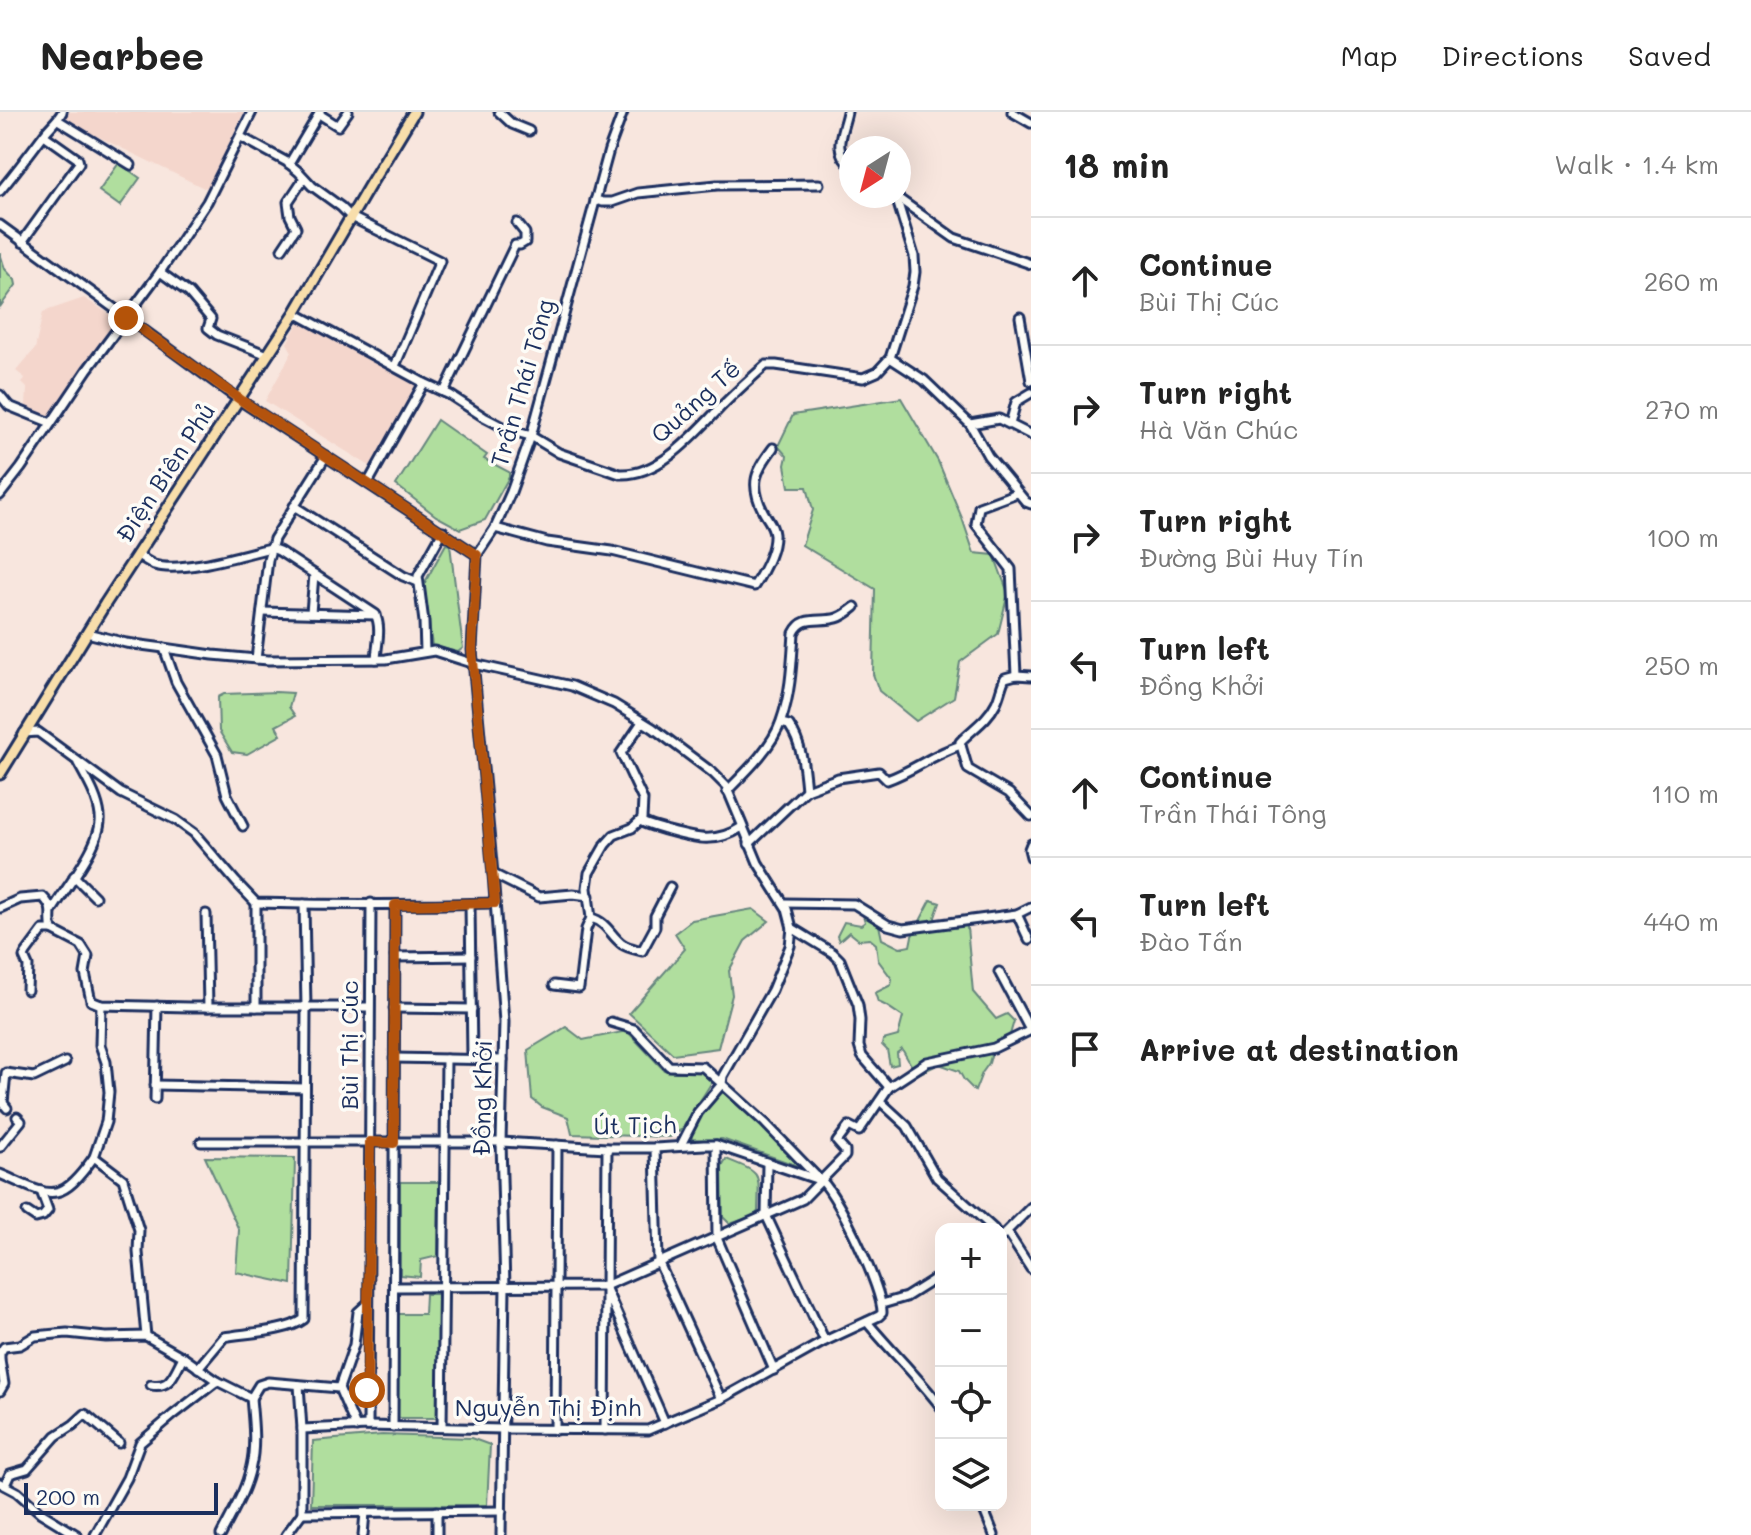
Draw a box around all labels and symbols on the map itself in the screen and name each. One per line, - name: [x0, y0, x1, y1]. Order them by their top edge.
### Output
- north arrow: [839, 136, 911, 208]
- street label: Trần Thái Tông: [483, 295, 560, 470]
- route end: [108, 300, 144, 336]
- street label: Quảng Tế: [644, 353, 746, 449]
- street label: Điện Biên Phủ: [108, 397, 221, 548]
- street label: Bùi Thị Cúc: [333, 980, 364, 1110]
- street label: Đồng Khởi: [465, 1040, 498, 1156]
- street label: Út Tịch: [593, 1108, 677, 1141]
- route start: [349, 1372, 385, 1408]
- street label: Nguyễn Thị Định: [455, 1391, 641, 1422]
- scale bar: [24, 1479, 218, 1515]

